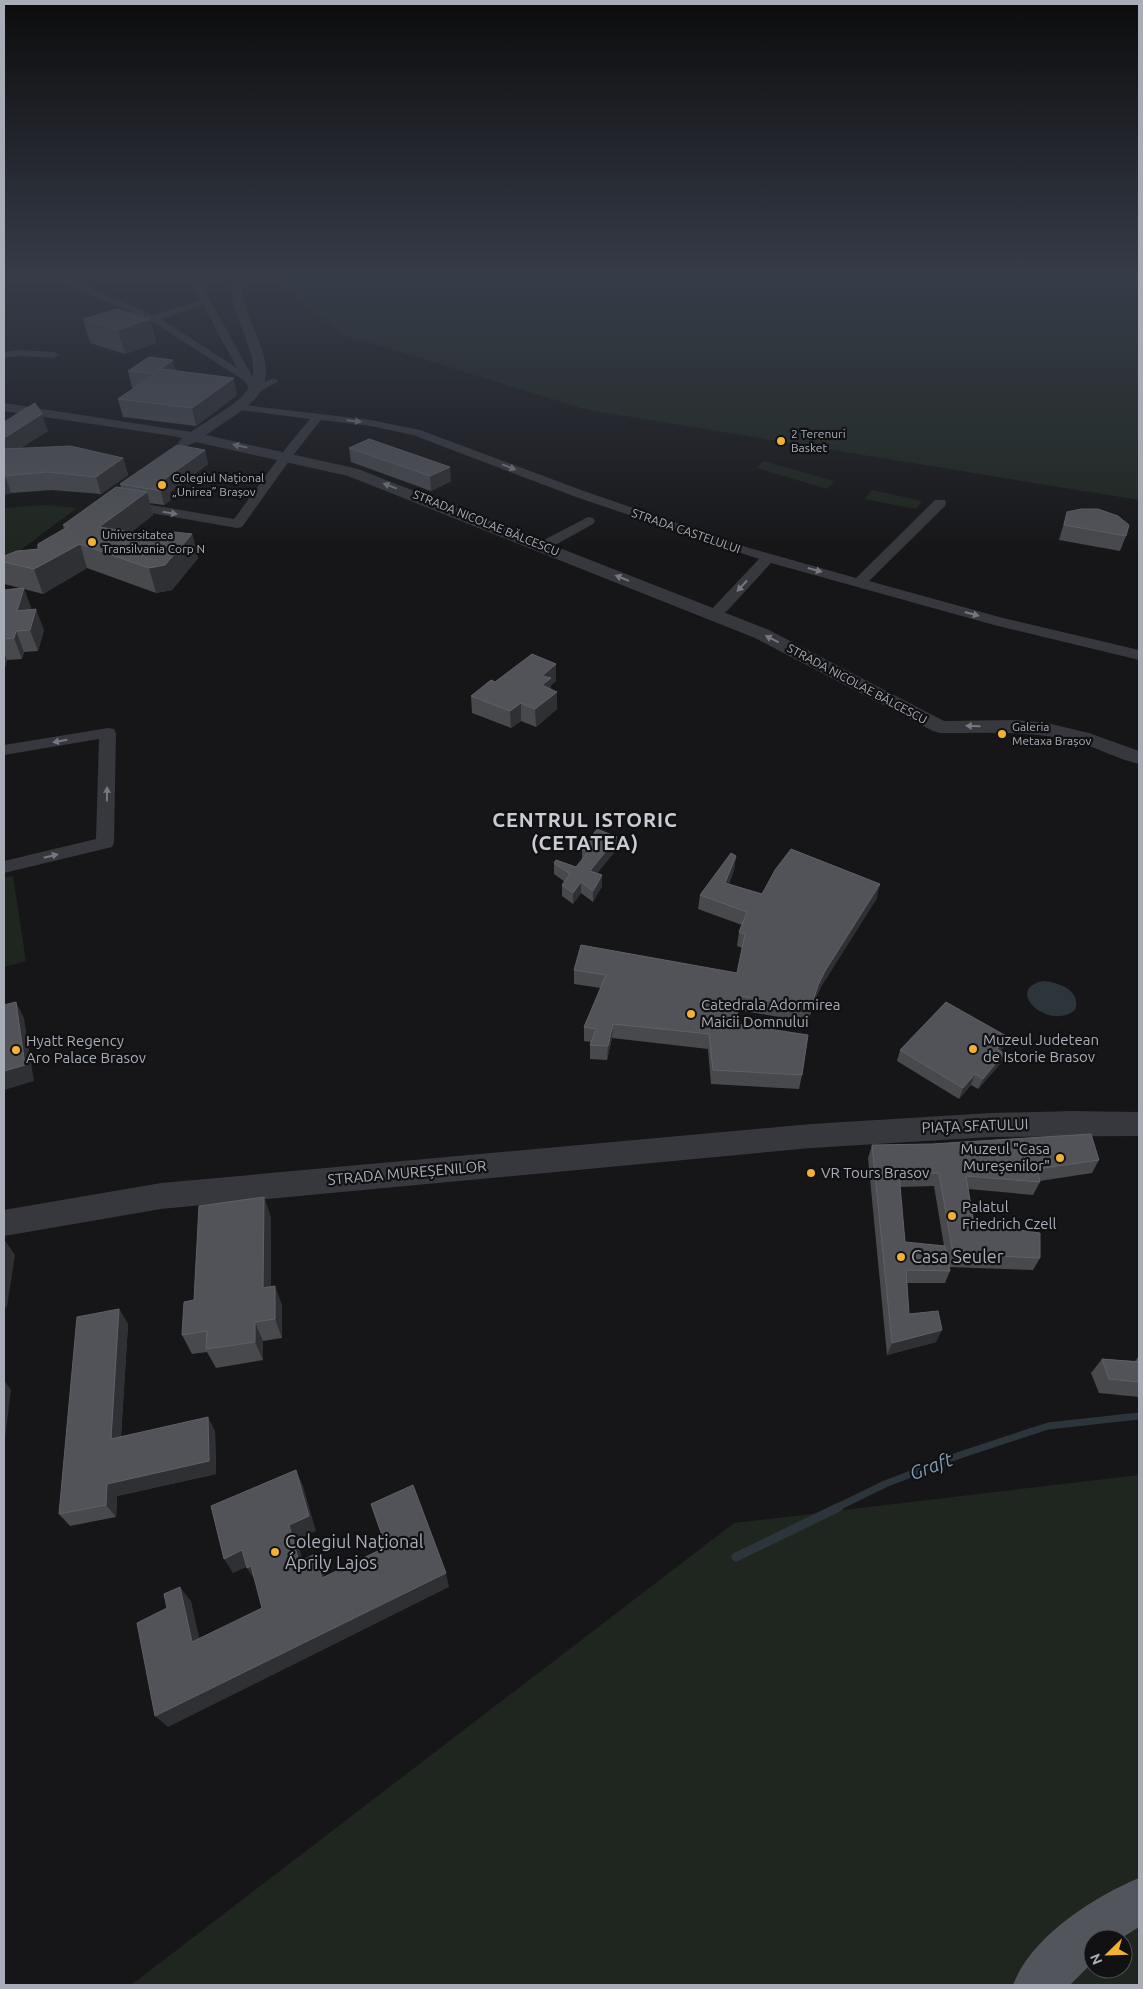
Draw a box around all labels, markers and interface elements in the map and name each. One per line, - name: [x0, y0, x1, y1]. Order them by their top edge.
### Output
- one-way arrow: [346, 417, 362, 425]
- place label: 2 Terenuri Basket: [791, 427, 846, 454]
- marker: 2 Terenuri Basket: [775, 435, 787, 447]
- one-way arrow: [233, 442, 248, 450]
- one-way arrow: [502, 463, 517, 471]
- place label: Colegiul Național „Unirea” Brașov: [172, 471, 264, 498]
- marker: Colegiul Național „Unirea” Brașov: [156, 479, 168, 491]
- one-way arrow: [382, 482, 397, 489]
- street label: STRADA NICOLAE BĂLCESCU: [411, 487, 561, 558]
- street label: STRADA CASTELULUI: [630, 506, 742, 555]
- one-way arrow: [162, 509, 178, 517]
- place label: Universitatea Transilvania Corp N: [102, 528, 205, 555]
- marker: Universitatea Transilvania Corp N: [86, 536, 98, 548]
- one-way arrow: [808, 566, 823, 574]
- one-way arrow: [615, 573, 629, 581]
- one-way arrow: [736, 580, 748, 592]
- one-way arrow: [964, 610, 979, 618]
- one-way arrow: [765, 635, 779, 643]
- street label: STRADA NICOLAE BĂLCESCU: [785, 641, 929, 726]
- place label: Galeria Metaxa Brașov: [1012, 720, 1091, 747]
- one-way arrow: [965, 722, 981, 730]
- marker: Galeria Metaxa Brașov: [996, 728, 1008, 740]
- one-way arrow: [51, 737, 67, 745]
- one-way arrow: [103, 786, 111, 802]
- district label: CENTRUL ISTORIC (CETATEA): [492, 808, 678, 854]
- one-way arrow: [44, 852, 59, 860]
- place label: Catedrala Adormirea Maicii Domnului: [701, 996, 841, 1030]
- marker: Catedrala Adormirea Maicii Domnului: [685, 1008, 697, 1020]
- place label: Muzeul Judetean de Istorie Brasov: [983, 1031, 1099, 1065]
- place label: Hyatt Regency Aro Palace Brasov: [26, 1032, 147, 1066]
- marker: Muzeul Judetean de Istorie Brasov: [967, 1043, 979, 1055]
- marker: Hyatt Regency Aro Palace Brasov: [10, 1044, 22, 1056]
- street label: PIAȚA SFATULUI: [921, 1115, 1029, 1136]
- place label: Muzeul "Casa Mureșenilor": [960, 1140, 1050, 1174]
- marker: Muzeul "Casa Mureșenilor": [1054, 1152, 1066, 1164]
- street label: STRADA MUREȘENILOR: [327, 1157, 487, 1188]
- place label: VR Tours Brasov: [821, 1164, 930, 1181]
- marker: VR Tours Brasov: [805, 1167, 817, 1179]
- place label: Palatul Friedrich Czell: [962, 1198, 1057, 1232]
- marker: Palatul Friedrich Czell: [946, 1210, 958, 1222]
- place label: Casa Seuler: [911, 1246, 1004, 1266]
- marker: Casa Seuler: [895, 1251, 907, 1263]
- water label: Graft: [906, 1448, 956, 1484]
- place label: Colegiul Național Áprily Lajos: [285, 1531, 424, 1572]
- marker: Colegiul Național Áprily Lajos: [269, 1546, 281, 1558]
- north arrow: [1083, 1929, 1133, 1979]
- text: N: [1087, 1951, 1105, 1967]

